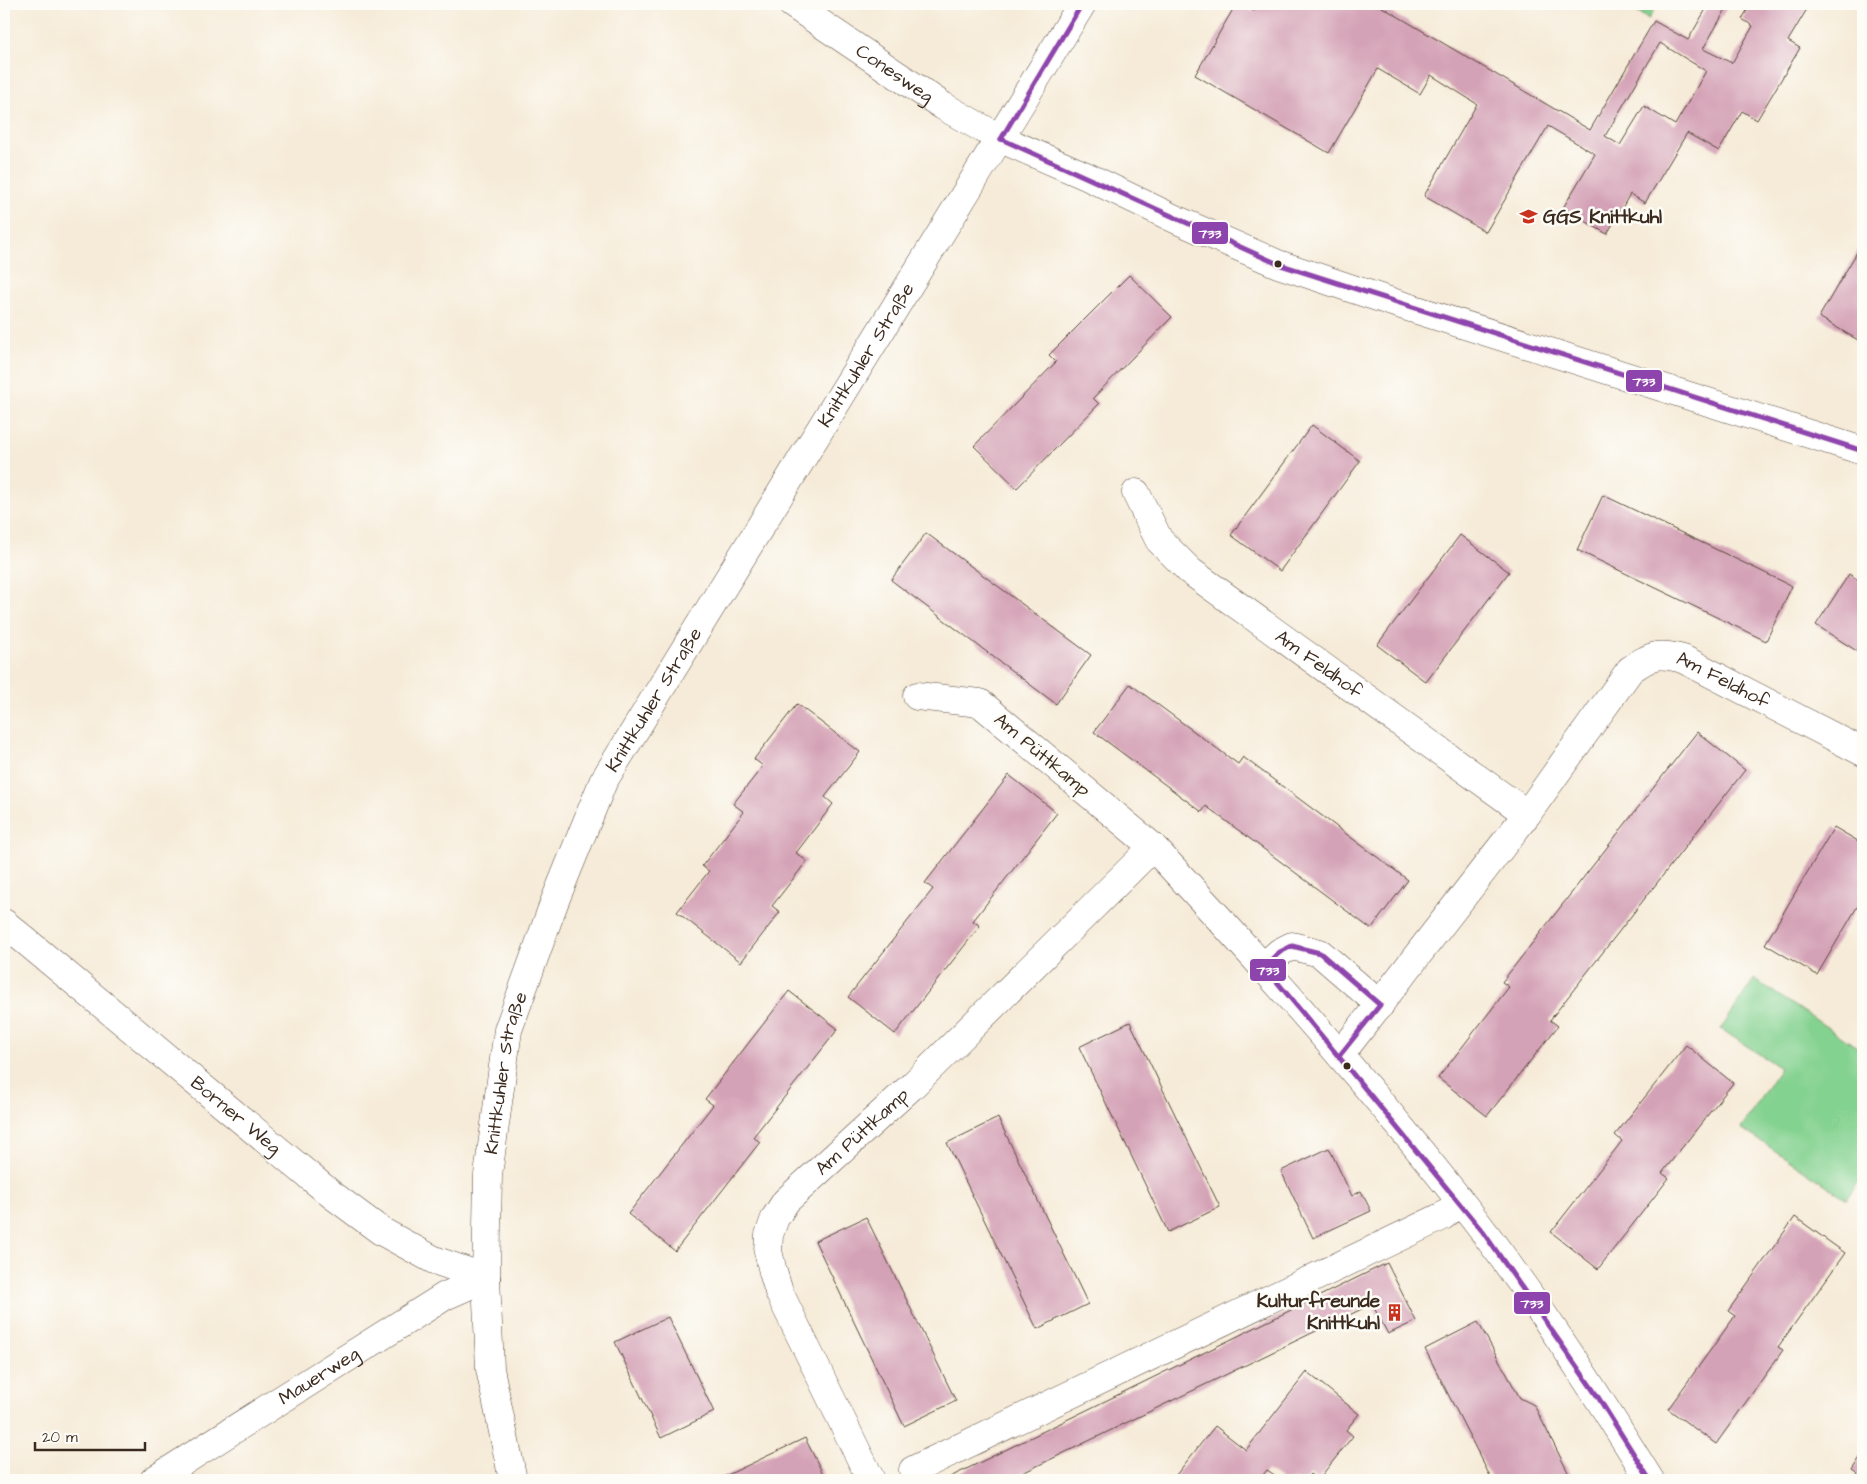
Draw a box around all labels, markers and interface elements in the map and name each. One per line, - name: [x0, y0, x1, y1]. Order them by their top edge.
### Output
- street label: Conesweg: [850, 37, 939, 110]
- place label: GGS Knittkuhl: [1543, 204, 1662, 231]
- school or university icon: GGS Knittkuhl: [1519, 207, 1539, 227]
- line badge: 733: [1191, 221, 1229, 245]
- text: 733: [1198, 224, 1222, 244]
- unlabelled marker: [1273, 259, 1283, 269]
- street label: Knittkuhler Straße: [811, 277, 921, 432]
- line badge: 733: [1625, 369, 1663, 393]
- text: 733: [1632, 372, 1656, 392]
- street label: Knittkuhler Straße: [599, 622, 708, 777]
- street label: Am Feldhof: [1270, 623, 1369, 705]
- street label: Am Feldhof: [1673, 644, 1775, 715]
- street label: Am Püttkamp: [988, 707, 1096, 804]
- line badge: 733: [1249, 958, 1287, 982]
- text: 733: [1256, 961, 1280, 981]
- street label: Knittkuhler Straße: [477, 988, 534, 1156]
- unlabelled marker: [1342, 1061, 1352, 1071]
- street label: Borner Weg: [185, 1069, 287, 1162]
- street label: Am Püttkamp: [809, 1081, 915, 1181]
- place label: Kulturfreunde Knittkuhl: [1257, 1288, 1381, 1337]
- line badge: 733: [1513, 1291, 1551, 1315]
- text: 733: [1520, 1294, 1544, 1314]
- building icon: Kulturfreunde Knittkuhl: [1384, 1302, 1404, 1322]
- street label: Mauerweg: [273, 1340, 365, 1412]
- scale bar: [35, 1419, 145, 1451]
- text: 20 m: [42, 1427, 78, 1448]

